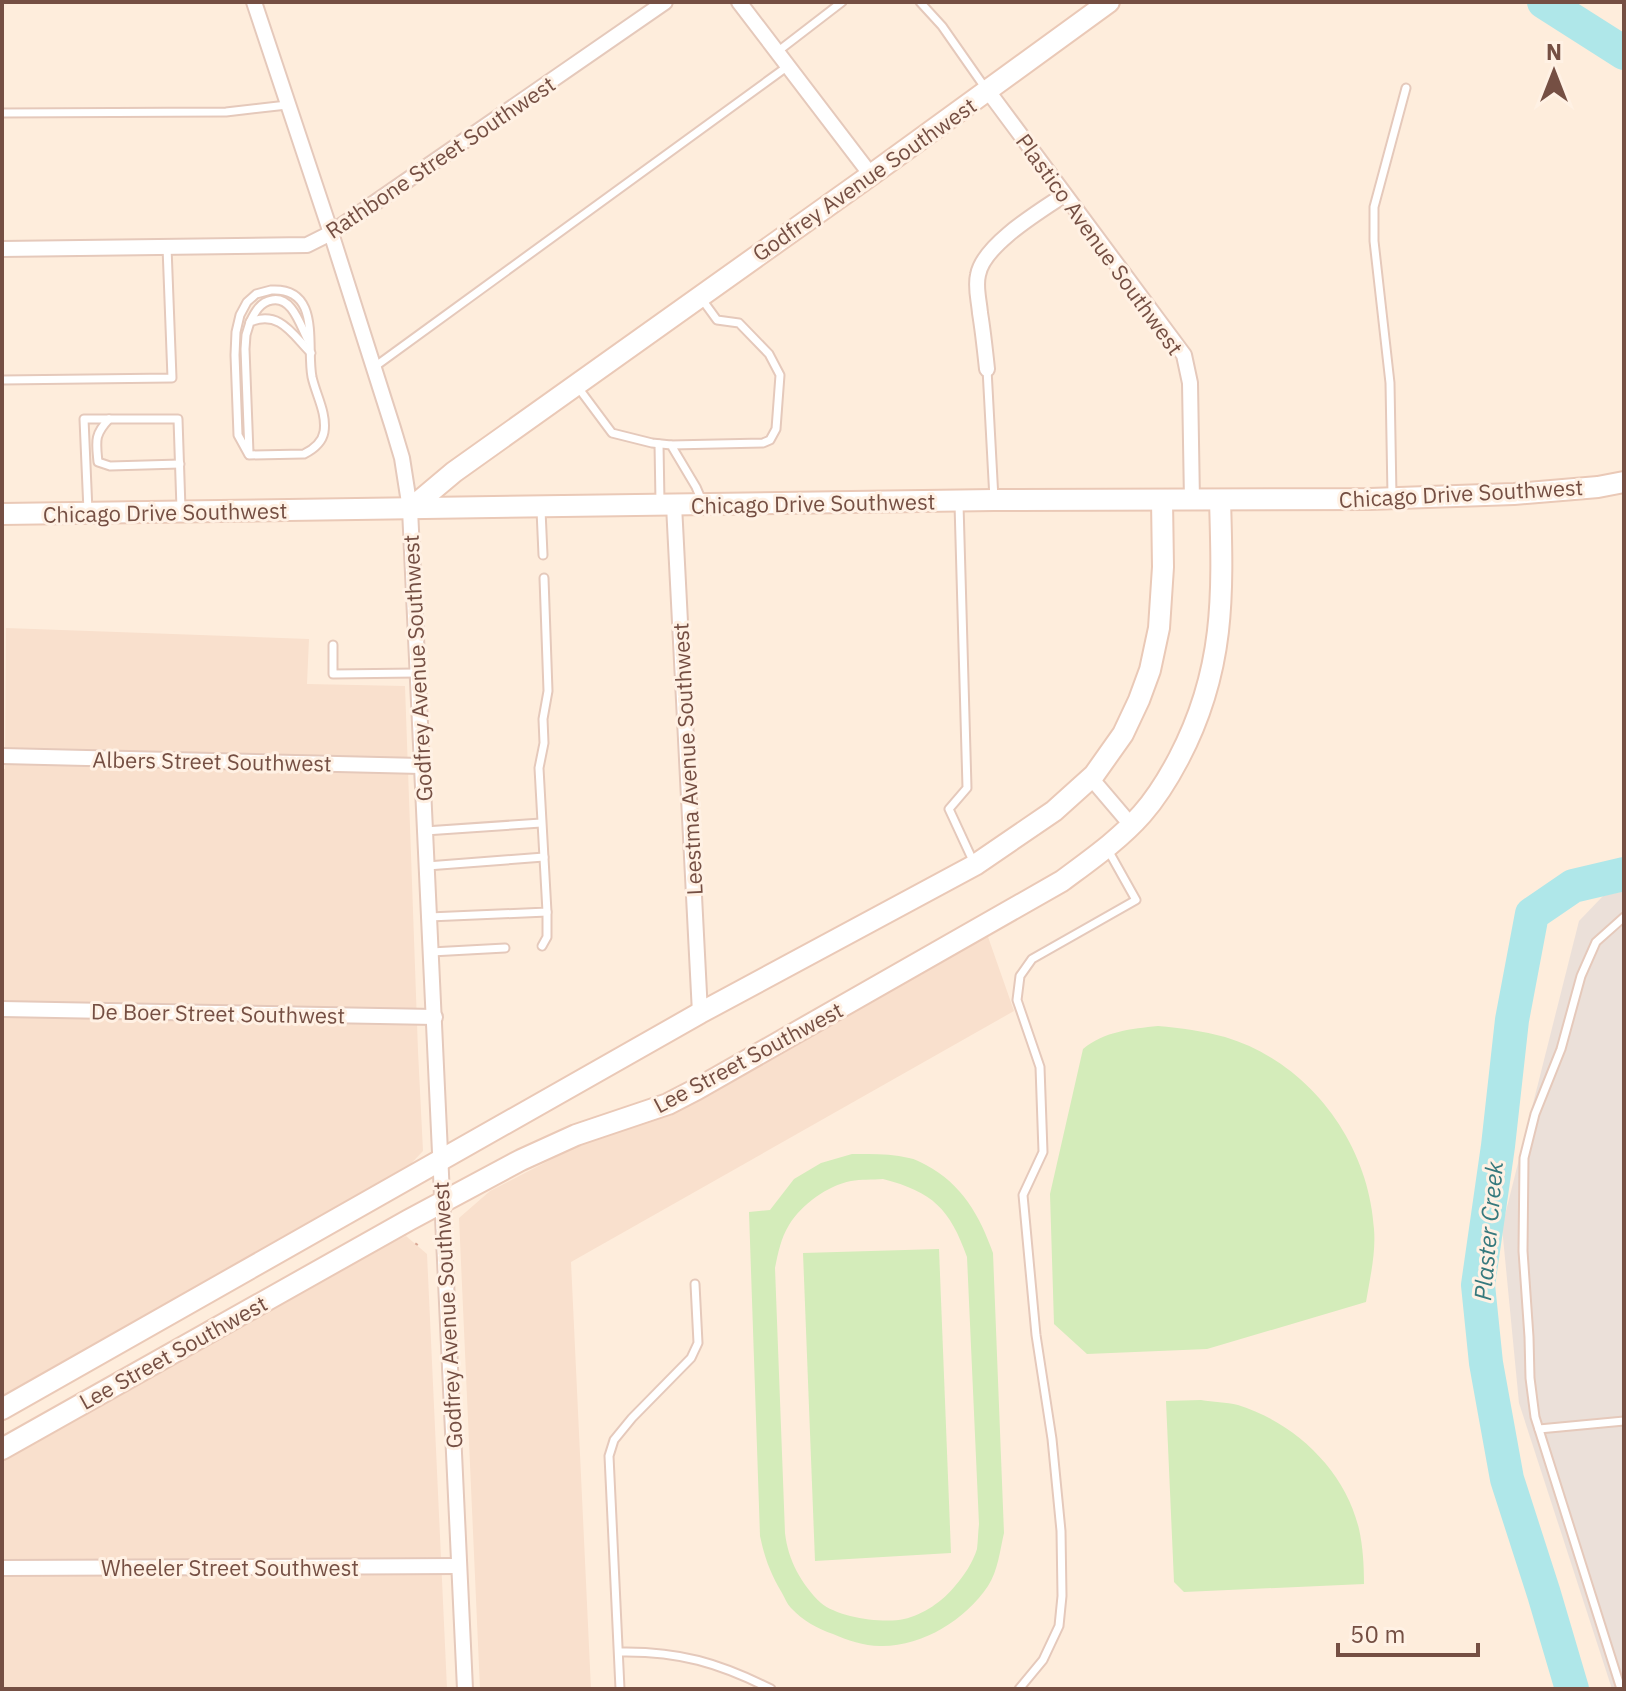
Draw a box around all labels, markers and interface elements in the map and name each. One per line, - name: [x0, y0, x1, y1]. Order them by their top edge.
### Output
- north arrow: [1514, 32, 1594, 112]
- text: N: [1546, 37, 1562, 66]
- street label: Rathbone Street Southwest: [320, 69, 560, 245]
- street label: Godfrey Avenue Southwest: [746, 91, 982, 267]
- street label: Plastico Avenue Southwest: [1010, 128, 1190, 360]
- street label: Chicago Drive Southwest: [1338, 472, 1584, 514]
- street label: Chicago Drive Southwest: [690, 486, 936, 520]
- street label: Chicago Drive Southwest: [42, 495, 288, 529]
- street label: Godfrey Avenue Southwest: [396, 534, 438, 802]
- street label: Leestma Avenue Southwest: [665, 622, 709, 896]
- street label: Albers Street Southwest: [92, 744, 332, 778]
- street label: Lee Street Southwest: [648, 995, 848, 1119]
- street label: De Boer Street Southwest: [91, 996, 345, 1030]
- water label: Plaster Creek: [1466, 1160, 1510, 1302]
- street label: Godfrey Avenue Southwest: [426, 1181, 468, 1449]
- street label: Lee Street Southwest: [74, 1288, 272, 1416]
- street label: Wheeler Street Southwest: [101, 1553, 359, 1582]
- scale bar: [1338, 1607, 1478, 1657]
- text: 50 m: [1350, 1618, 1405, 1650]

